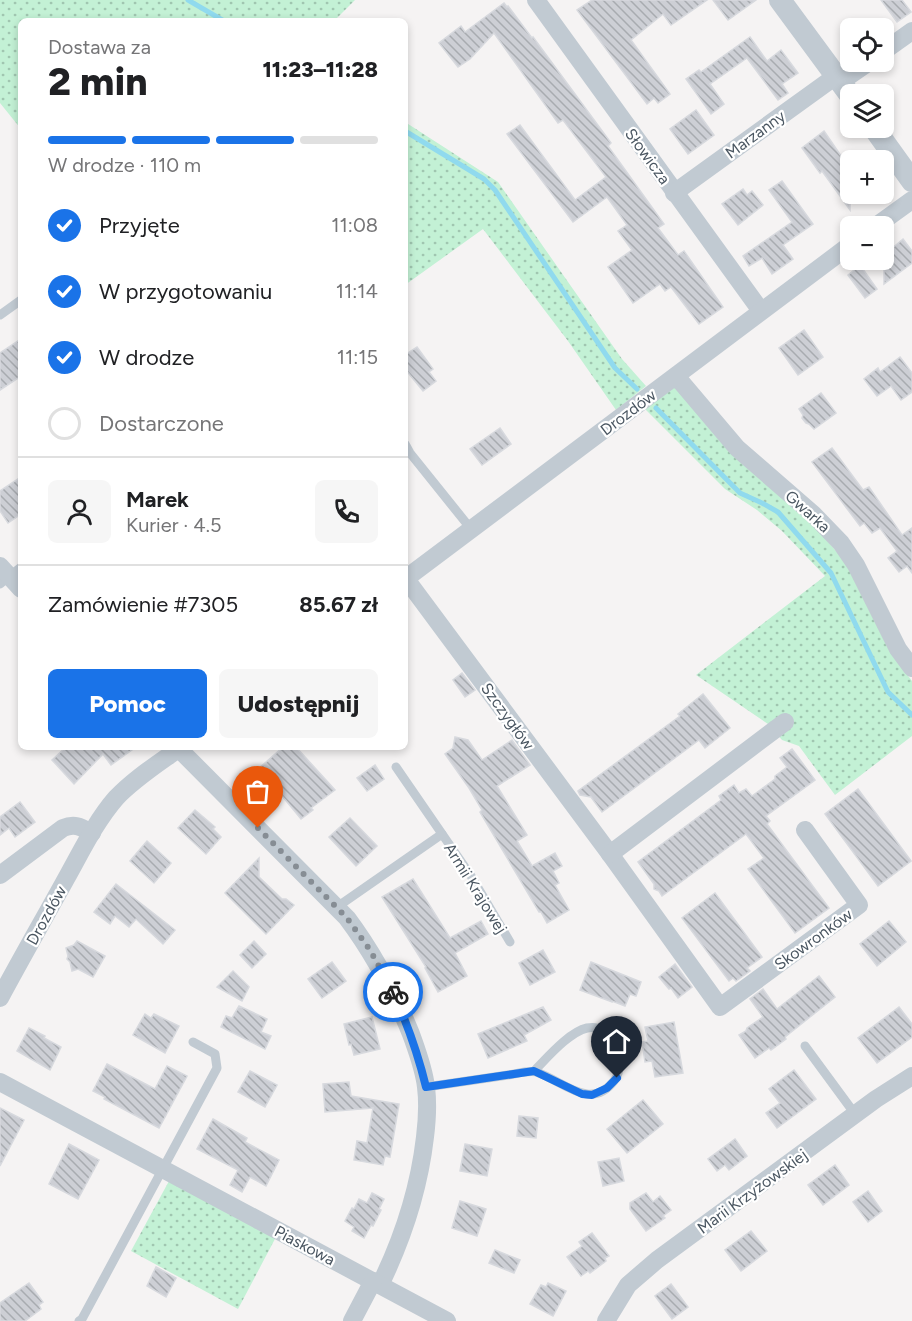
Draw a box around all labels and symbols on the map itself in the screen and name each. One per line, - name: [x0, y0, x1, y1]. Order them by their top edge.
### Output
- street label: Marzanny: [722, 106, 789, 162]
- street label: Słowicza: [621, 125, 674, 188]
- street label: Drozdów: [597, 385, 660, 439]
- street label: Gwarka: [781, 486, 834, 536]
- street label: Szczygłów: [477, 679, 538, 754]
- pin: [232, 766, 283, 828]
- street label: Armii Krajowej: [440, 839, 511, 937]
- street label: Drozdów: [22, 882, 71, 948]
- street label: Skowronków: [771, 904, 856, 974]
- courier: [363, 962, 423, 1022]
- pin: [591, 1016, 642, 1078]
- street label: Marii Krzyżowskiej: [694, 1145, 811, 1238]
- street label: Piaskowa: [271, 1222, 338, 1269]

